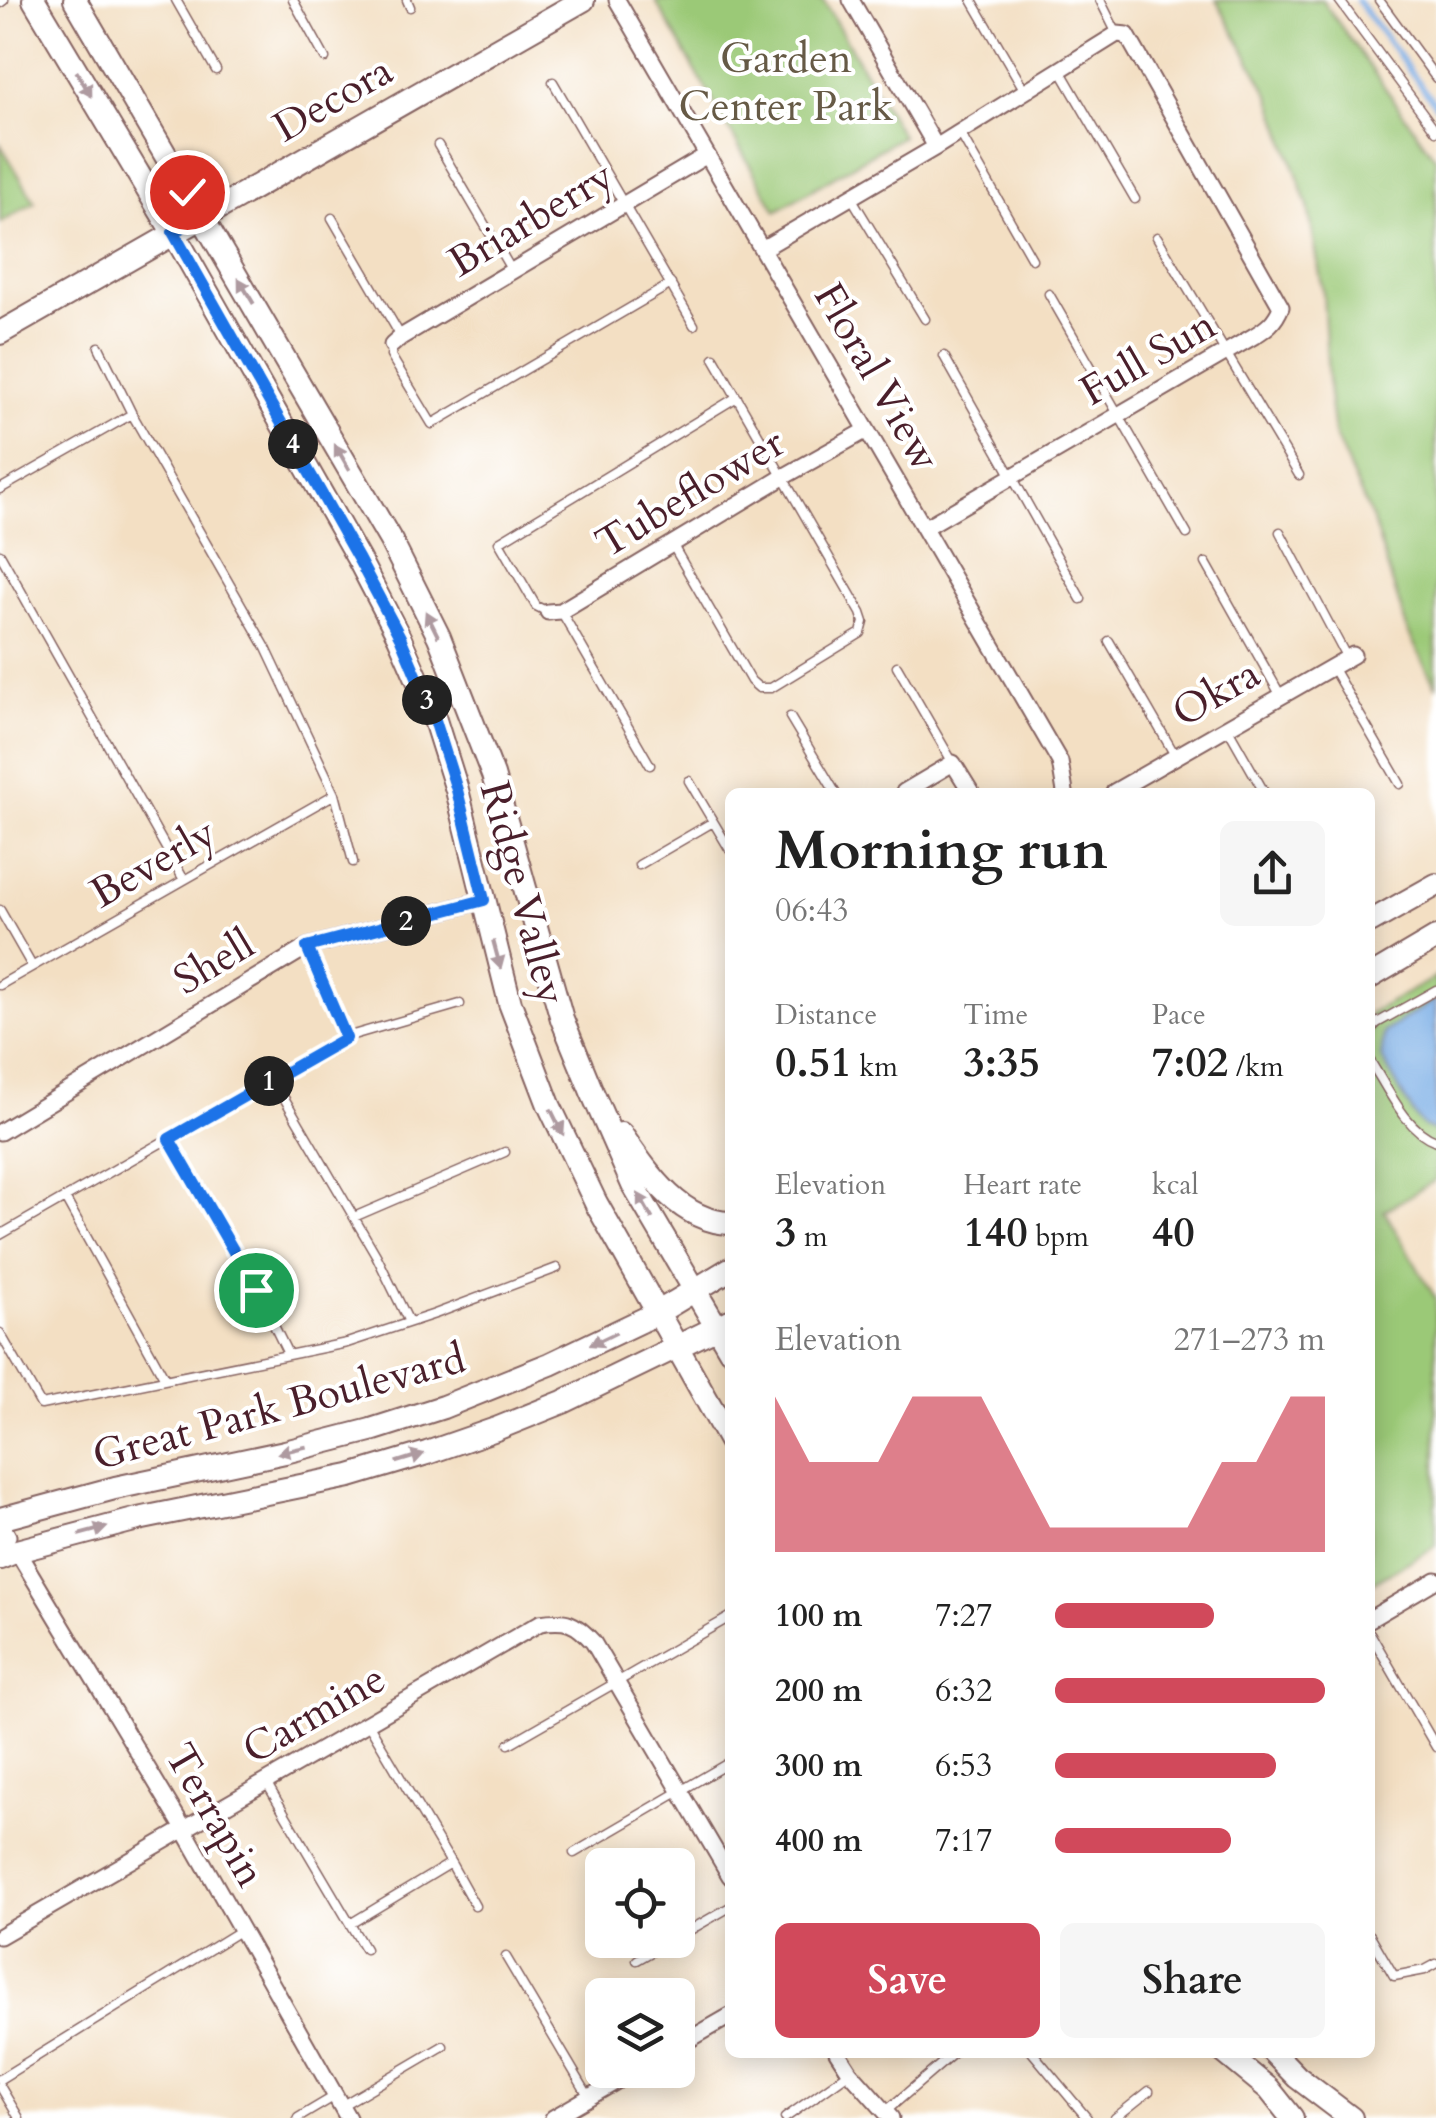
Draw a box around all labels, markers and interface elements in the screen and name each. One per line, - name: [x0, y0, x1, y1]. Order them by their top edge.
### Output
- park label: Garden Center Park: [679, 30, 894, 135]
- street label: Decora: [263, 42, 403, 156]
- one-way arrow: [74, 70, 92, 98]
- street label: Briarberry: [438, 147, 624, 291]
- pin: [145, 150, 230, 235]
- icon: check: [160, 165, 215, 220]
- street label: Floral View: [800, 273, 954, 482]
- one-way arrow: [238, 277, 255, 305]
- street label: Full Sun: [1070, 296, 1226, 420]
- street label: Tubeflower: [585, 414, 795, 572]
- pin: 4: [268, 419, 318, 469]
- text: 4: [286, 425, 300, 463]
- one-way arrow: [334, 442, 351, 471]
- one-way arrow: [424, 609, 441, 638]
- street label: Okra: [1162, 645, 1270, 741]
- pin: 3: [402, 675, 452, 725]
- text: 3: [420, 681, 434, 719]
- street label: Ridge Valley: [466, 775, 580, 1011]
- street label: Beverly: [80, 804, 226, 922]
- text: Morning run: [775, 814, 1108, 888]
- button: share: [1220, 821, 1325, 926]
- text: 06:43: [775, 889, 849, 933]
- pin: 2: [381, 896, 431, 946]
- text: 2: [399, 902, 413, 940]
- street label: Shell: [163, 916, 265, 1008]
- one-way arrow: [490, 941, 505, 971]
- text: Distance: [775, 996, 877, 1034]
- text: Time: [963, 996, 1028, 1034]
- text: Pace: [1152, 996, 1206, 1034]
- text: 0.51: [775, 1034, 852, 1091]
- text: 3:35: [963, 1034, 1040, 1091]
- text: 7:02: [1152, 1034, 1228, 1091]
- text: km: [852, 1048, 898, 1086]
- text: /km: [1228, 1048, 1284, 1086]
- pin: 1: [244, 1056, 294, 1106]
- text: 1: [262, 1062, 276, 1100]
- one-way arrow: [549, 1108, 566, 1137]
- text: Elevation: [775, 1166, 886, 1204]
- text: Heart rate: [963, 1166, 1082, 1204]
- text: kcal: [1152, 1166, 1199, 1204]
- one-way arrow: [637, 1192, 654, 1220]
- text: 3: [775, 1204, 797, 1261]
- text: 140: [963, 1204, 1028, 1261]
- text: 40: [1152, 1204, 1195, 1261]
- text: m: [797, 1218, 828, 1256]
- text: bpm: [1028, 1218, 1089, 1256]
- pin: [214, 1248, 299, 1333]
- icon: arrive: [229, 1263, 284, 1318]
- text: Elevation: [775, 1318, 902, 1362]
- text: 271–273 m: [1173, 1318, 1325, 1362]
- street label: Great Park Boulevard: [86, 1330, 472, 1484]
- one-way arrow: [589, 1330, 618, 1347]
- one-way arrow: [276, 1443, 307, 1458]
- one-way arrow: [395, 1450, 426, 1465]
- one-way arrow: [78, 1522, 109, 1538]
- text: 100 m: [775, 1594, 862, 1638]
- text: 7:27: [935, 1594, 992, 1638]
- street label: Carmine: [232, 1650, 396, 1778]
- text: 200 m: [775, 1669, 862, 1713]
- text: 6:32: [935, 1669, 992, 1713]
- street label: Terrapin: [151, 1733, 279, 1897]
- text: 300 m: [775, 1744, 862, 1788]
- text: 6:53: [935, 1744, 992, 1788]
- text: 400 m: [775, 1819, 862, 1863]
- text: 7:17: [935, 1819, 992, 1863]
- map controls: [585, 1848, 695, 2088]
- button: locate: [585, 1848, 695, 1958]
- button: Save: [775, 1923, 1040, 2038]
- button: Share: [1060, 1923, 1325, 2038]
- button: layers: [585, 1978, 695, 2088]

